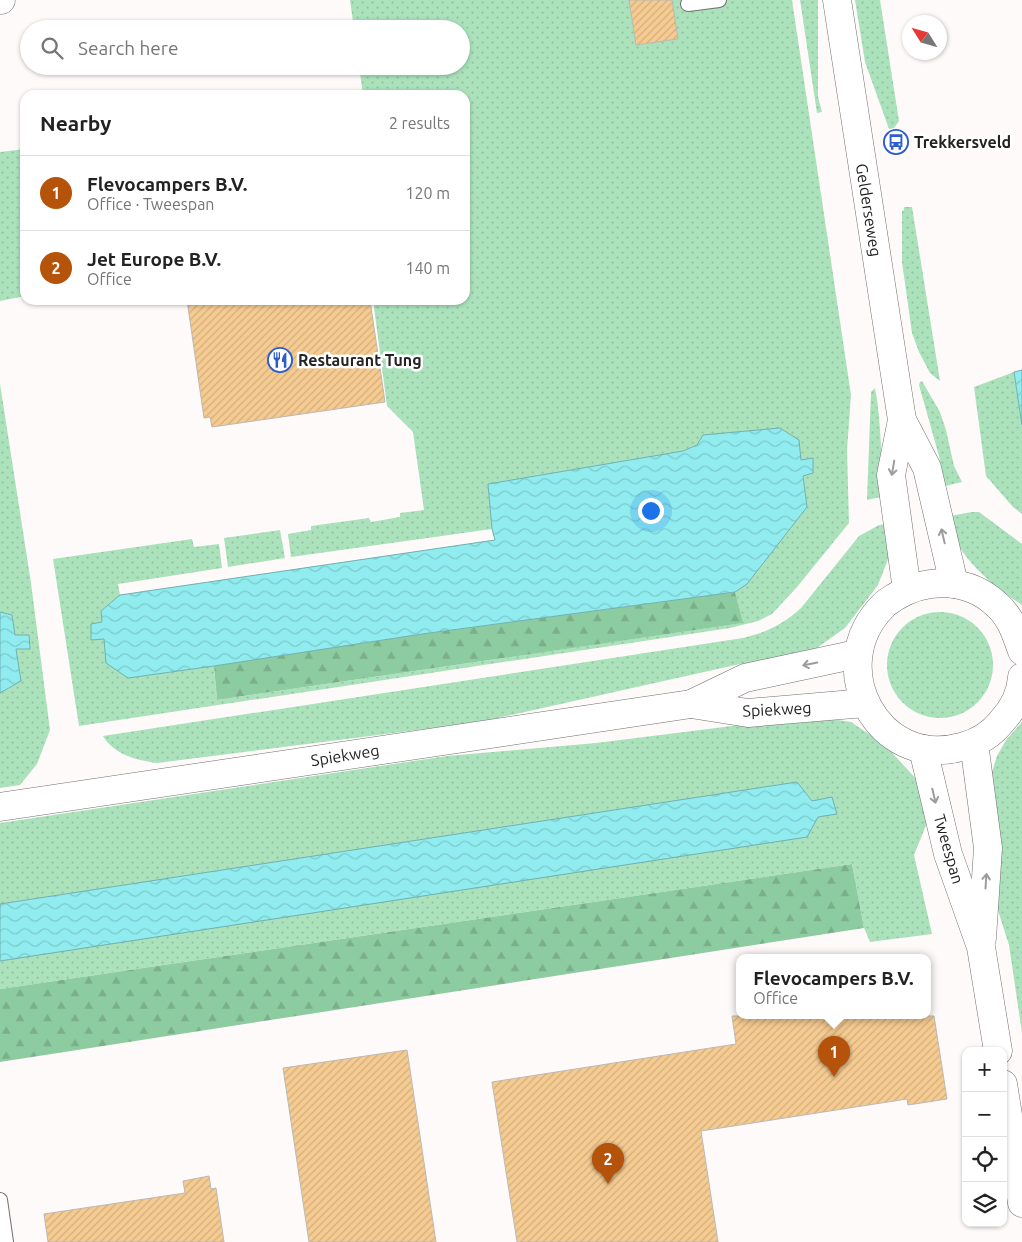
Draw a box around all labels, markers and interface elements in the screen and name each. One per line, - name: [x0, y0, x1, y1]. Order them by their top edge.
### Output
- north arrow: [902, 15, 947, 60]
- search box: [20, 20, 470, 75]
- icon: search: [38, 34, 66, 62]
- text: Search here: [78, 37, 178, 59]
- text: Nearby: [40, 111, 111, 135]
- text: 2 results: [389, 114, 450, 132]
- bus stop icon: Trekkersveld: [883, 129, 909, 155]
- place label: Trekkersveld: [914, 133, 1011, 151]
- street label: Gelderseweg: [853, 162, 885, 258]
- text: Flevocampers B.V.: [87, 173, 247, 195]
- text: 1: [51, 184, 61, 202]
- text: 120 m: [405, 184, 450, 202]
- text: Office · Tweespan: [87, 195, 215, 213]
- text: Jet Europe B.V.: [87, 248, 221, 270]
- text: 2: [51, 259, 61, 277]
- text: 140 m: [405, 259, 450, 277]
- text: Office: [87, 270, 132, 288]
- restaurant icon: Restaurant Tung: [267, 347, 293, 373]
- place label: Restaurant Tung: [298, 351, 422, 369]
- one-way arrow: [887, 459, 897, 475]
- your location: [638, 498, 664, 524]
- one-way arrow: [938, 529, 947, 545]
- one-way arrow: [802, 660, 818, 669]
- street label: Spiekweg: [742, 698, 812, 720]
- street label: Spiekweg: [310, 741, 380, 769]
- one-way arrow: [930, 788, 939, 804]
- street label: Tweespan: [930, 812, 968, 886]
- one-way arrow: [981, 873, 991, 889]
- popup: [736, 954, 931, 1019]
- text: Flevocampers B.V.: [753, 967, 914, 989]
- text: Office: [753, 989, 798, 1007]
- pin: 1: [818, 1036, 850, 1077]
- map controls: [962, 1047, 1007, 1227]
- button: +: [962, 1047, 1007, 1092]
- button: −: [962, 1092, 1007, 1137]
- button: locate: [962, 1137, 1007, 1182]
- pin: 2: [592, 1143, 624, 1184]
- button: layers: [962, 1182, 1007, 1227]

